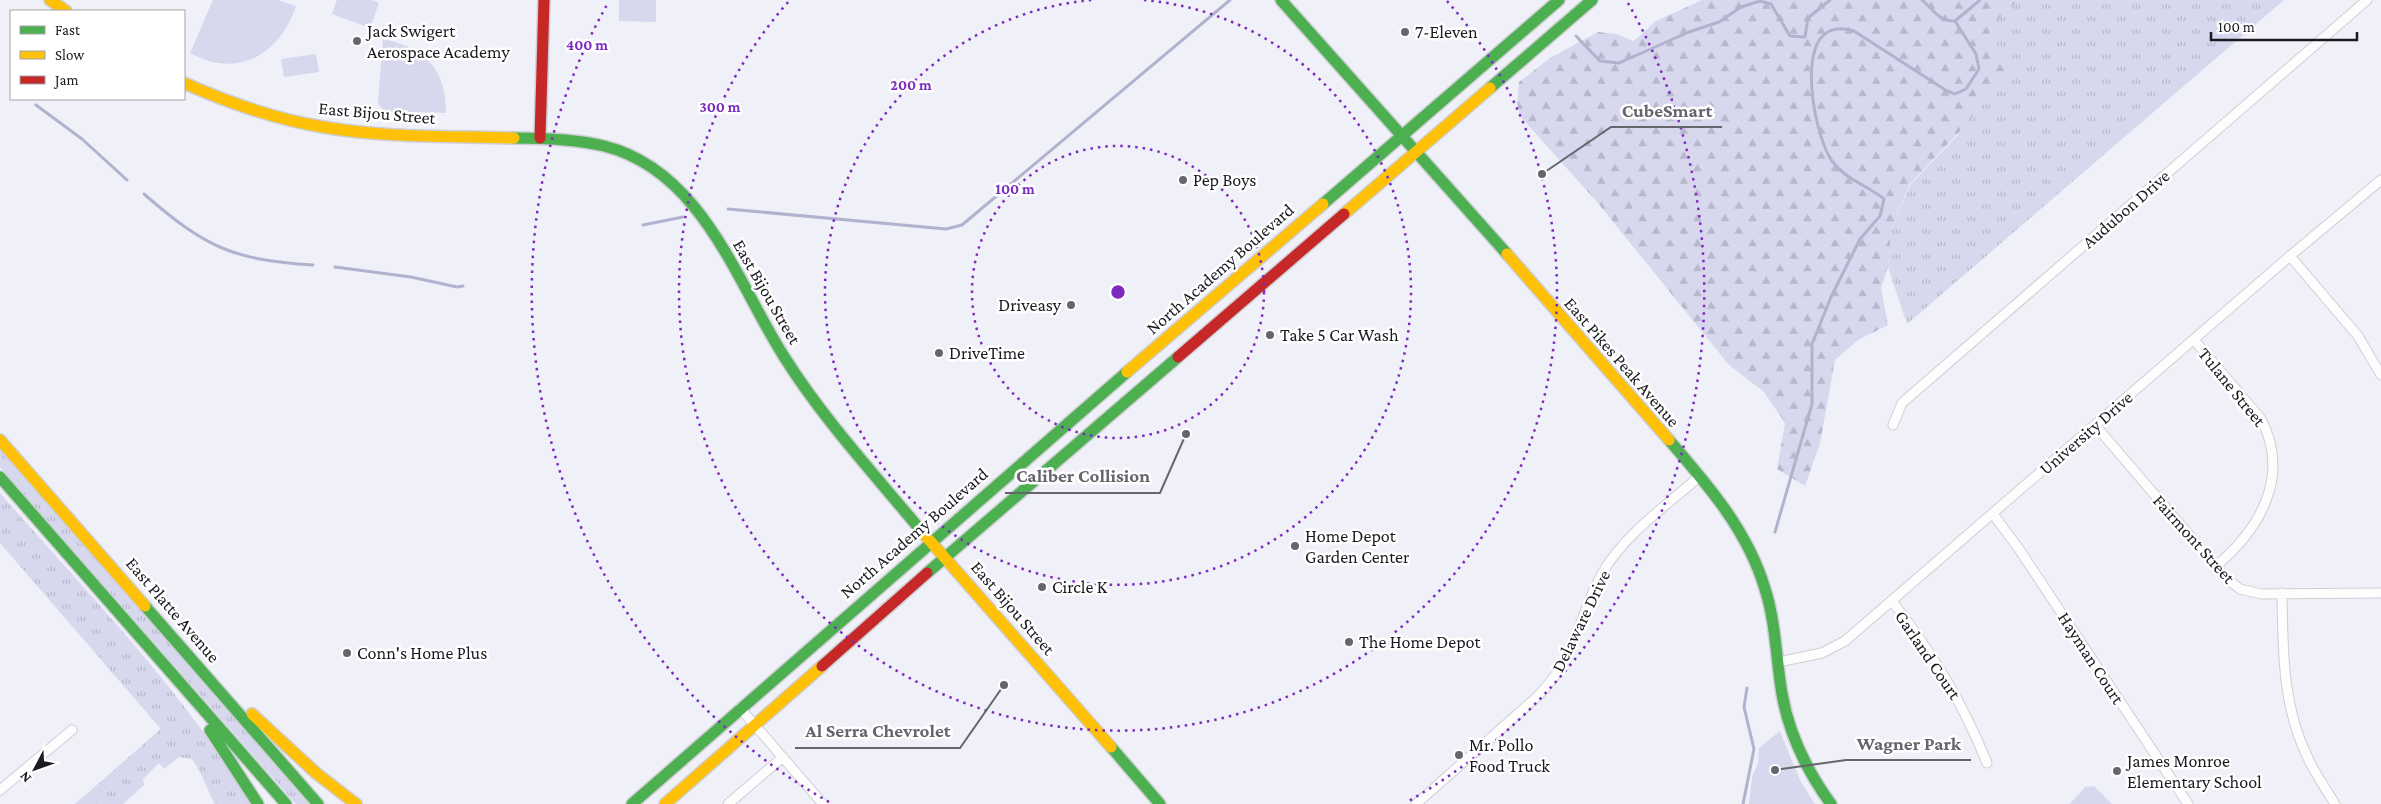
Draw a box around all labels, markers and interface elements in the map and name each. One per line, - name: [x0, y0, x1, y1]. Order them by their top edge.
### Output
- legend: [10, 10, 185, 100]
- scale bar: [2211, 10, 2357, 42]
- text: 100 m: [2218, 19, 2255, 35]
- place label: Jack Swigert Aerospace Academy: [365, 21, 510, 62]
- text: Fast: [55, 22, 81, 38]
- place label: 7-Eleven: [1415, 22, 1478, 42]
- marker: 7-Eleven: [1399, 26, 1411, 38]
- marker: Jack Swigert Aerospace Academy: [351, 35, 363, 47]
- text: 400 m: [566, 37, 608, 53]
- text: Slow: [55, 47, 85, 63]
- text: Jam: [53, 72, 78, 89]
- text: 200 m: [890, 77, 932, 93]
- callout: CubeSmart: [1611, 93, 1722, 127]
- street label: East Bijou Street: [317, 98, 437, 129]
- text: 300 m: [699, 99, 741, 115]
- text: CubeSmart: [1622, 100, 1712, 121]
- street label: Audubon Drive: [2078, 166, 2174, 252]
- place label: Pep Boys: [1193, 170, 1256, 190]
- marker: Pep Boys: [1177, 174, 1189, 186]
- text: 100 m: [995, 181, 1035, 197]
- street label: North Academy Boulevard: [1142, 199, 1298, 338]
- street label: East Bijou Street: [728, 236, 806, 349]
- centre of rings: [1109, 283, 1127, 301]
- street label: East Pikes Peak Avenue: [1560, 293, 1684, 431]
- place label: Driveasy: [998, 295, 1062, 315]
- marker: Driveasy: [1065, 299, 1077, 311]
- place label: Take 5 Car Wash: [1280, 325, 1399, 345]
- marker: Take 5 Car Wash: [1264, 329, 1276, 341]
- place label: DriveTime: [949, 343, 1025, 363]
- street label: Tulane Street: [2194, 344, 2270, 431]
- marker: DriveTime: [933, 347, 945, 359]
- street label: University Drive: [2035, 387, 2137, 479]
- callout: Caliber Collision: [1005, 459, 1160, 493]
- street label: North Academy Boulevard: [836, 463, 992, 602]
- text: Caliber Collision: [1016, 465, 1150, 486]
- street label: Fairmont Street: [2149, 491, 2240, 588]
- place label: Home Depot Garden Center: [1305, 526, 1410, 567]
- marker: Home Depot Garden Center: [1289, 540, 1301, 552]
- street label: East Platte Avenue: [122, 553, 224, 667]
- street label: East Bijou Street: [966, 557, 1060, 660]
- street label: Delaware Drive: [1548, 567, 1614, 675]
- place label: Circle K: [1052, 577, 1108, 597]
- marker: Circle K: [1036, 581, 1048, 593]
- street label: Garland Court: [1891, 607, 1966, 704]
- street label: Hayman Court: [2054, 608, 2129, 709]
- place label: The Home Depot: [1359, 632, 1482, 652]
- marker: The Home Depot: [1343, 636, 1355, 648]
- place label: Conn's Home Plus: [357, 643, 487, 663]
- marker: Conn's Home Plus: [341, 647, 353, 659]
- callout: Al Serra Chevrolet: [795, 714, 960, 748]
- text: Al Serra Chevrolet: [804, 720, 951, 741]
- callout: Wagner Park: [1846, 726, 1971, 760]
- text: Wagner Park: [1856, 733, 1962, 754]
- place label: Mr. Pollo Food Truck: [1469, 735, 1550, 776]
- north arrow: [10, 744, 60, 794]
- marker: Mr. Pollo Food Truck: [1453, 749, 1465, 761]
- place label: James Monroe Elementary School: [2125, 751, 2262, 792]
- marker: James Monroe Elementary School: [2111, 765, 2123, 777]
- text: N: [16, 768, 34, 786]

